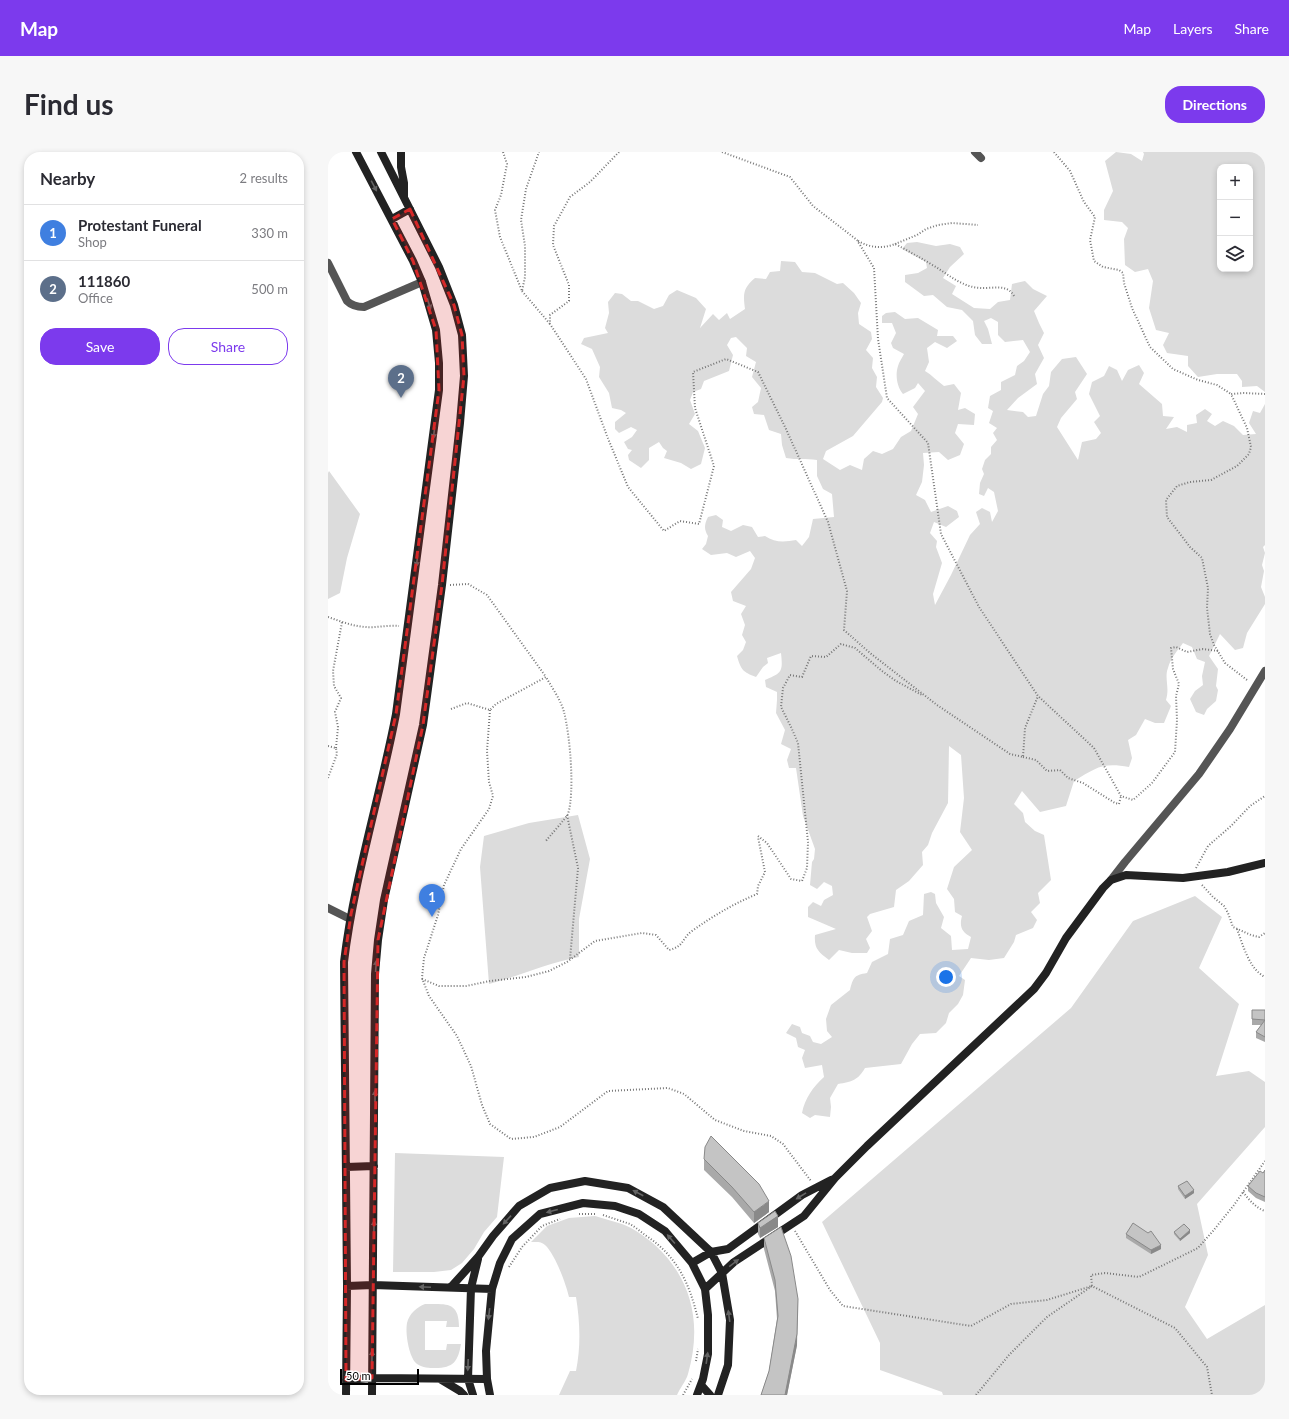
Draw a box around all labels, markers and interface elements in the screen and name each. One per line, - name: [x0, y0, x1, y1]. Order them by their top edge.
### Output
- text: Map: [20, 17, 58, 40]
- text: Map: [1123, 20, 1151, 37]
- text: Layers: [1173, 20, 1213, 37]
- text: Share: [1235, 20, 1269, 37]
- button: Directions: [1165, 86, 1265, 123]
- text: Find us: [24, 87, 114, 121]
- map controls: [1217, 164, 1253, 272]
- button: +: [1217, 164, 1253, 200]
- text: Nearby: [40, 168, 95, 189]
- text: 2 results: [240, 170, 288, 186]
- one-way arrow: [371, 181, 378, 192]
- button: −: [1217, 200, 1253, 236]
- text: Protestant Funeral: [78, 216, 202, 234]
- text: 1: [49, 225, 57, 241]
- text: 330 m: [251, 225, 288, 241]
- text: Shop: [78, 234, 107, 250]
- button: layers: [1217, 236, 1253, 272]
- text: 111860: [78, 272, 130, 290]
- text: 2: [49, 281, 57, 297]
- text: 500 m: [251, 281, 288, 297]
- text: Office: [78, 290, 113, 306]
- one-way arrow: [426, 298, 432, 310]
- button: Save: [40, 328, 160, 365]
- button: Share: [168, 328, 288, 365]
- pin: 2: [388, 365, 414, 398]
- one-way arrow: [431, 426, 437, 439]
- one-way arrow: [414, 555, 420, 568]
- pin: 1: [419, 884, 445, 917]
- one-way arrow: [372, 960, 379, 972]
- your location: [936, 967, 956, 987]
- one-way arrow: [372, 1089, 378, 1102]
- one-way arrow: [632, 1190, 644, 1196]
- one-way arrow: [795, 1193, 807, 1200]
- one-way arrow: [546, 1208, 558, 1214]
- one-way arrow: [502, 1215, 512, 1225]
- one-way arrow: [371, 1219, 377, 1232]
- one-way arrow: [667, 1233, 676, 1244]
- one-way arrow: [728, 1259, 739, 1267]
- one-way arrow: [418, 1284, 431, 1290]
- one-way arrow: [486, 1308, 492, 1320]
- one-way arrow: [726, 1310, 732, 1322]
- one-way arrow: [369, 1349, 375, 1362]
- one-way arrow: [704, 1351, 710, 1364]
- one-way arrow: [465, 1359, 471, 1372]
- scale bar: [340, 1367, 419, 1386]
- text: 50 m: [346, 1369, 371, 1382]

